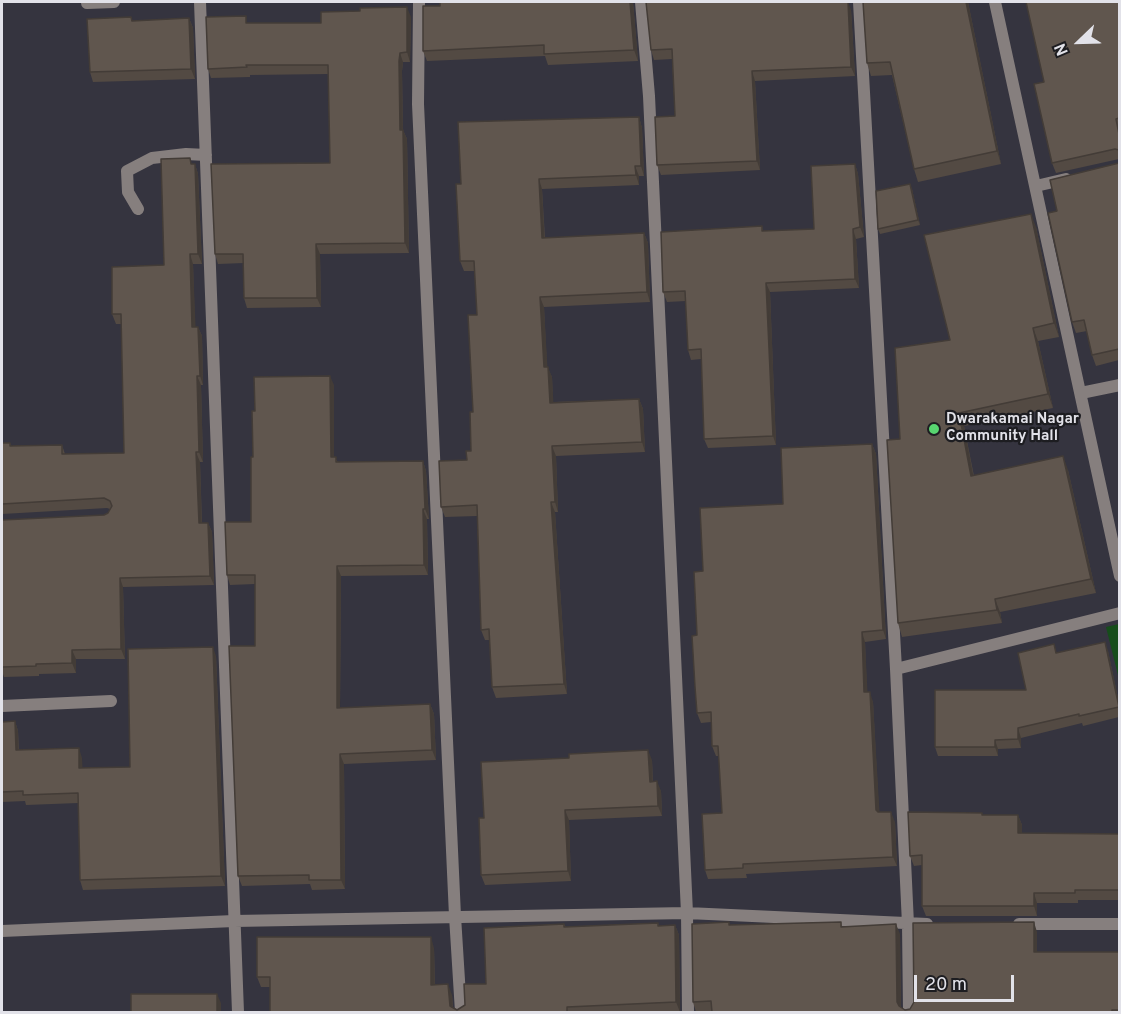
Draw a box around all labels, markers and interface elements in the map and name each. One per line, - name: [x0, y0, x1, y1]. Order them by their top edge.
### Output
- north arrow: [1049, 12, 1109, 72]
- text: N: [1051, 40, 1074, 58]
- place label: Dwarakamai Nagar Community Hall: [946, 411, 1079, 446]
- marker: Dwarakamai Nagar Community Hall: [927, 422, 941, 436]
- scale bar: [917, 963, 1018, 1001]
- text: 20 m: [925, 974, 967, 997]

